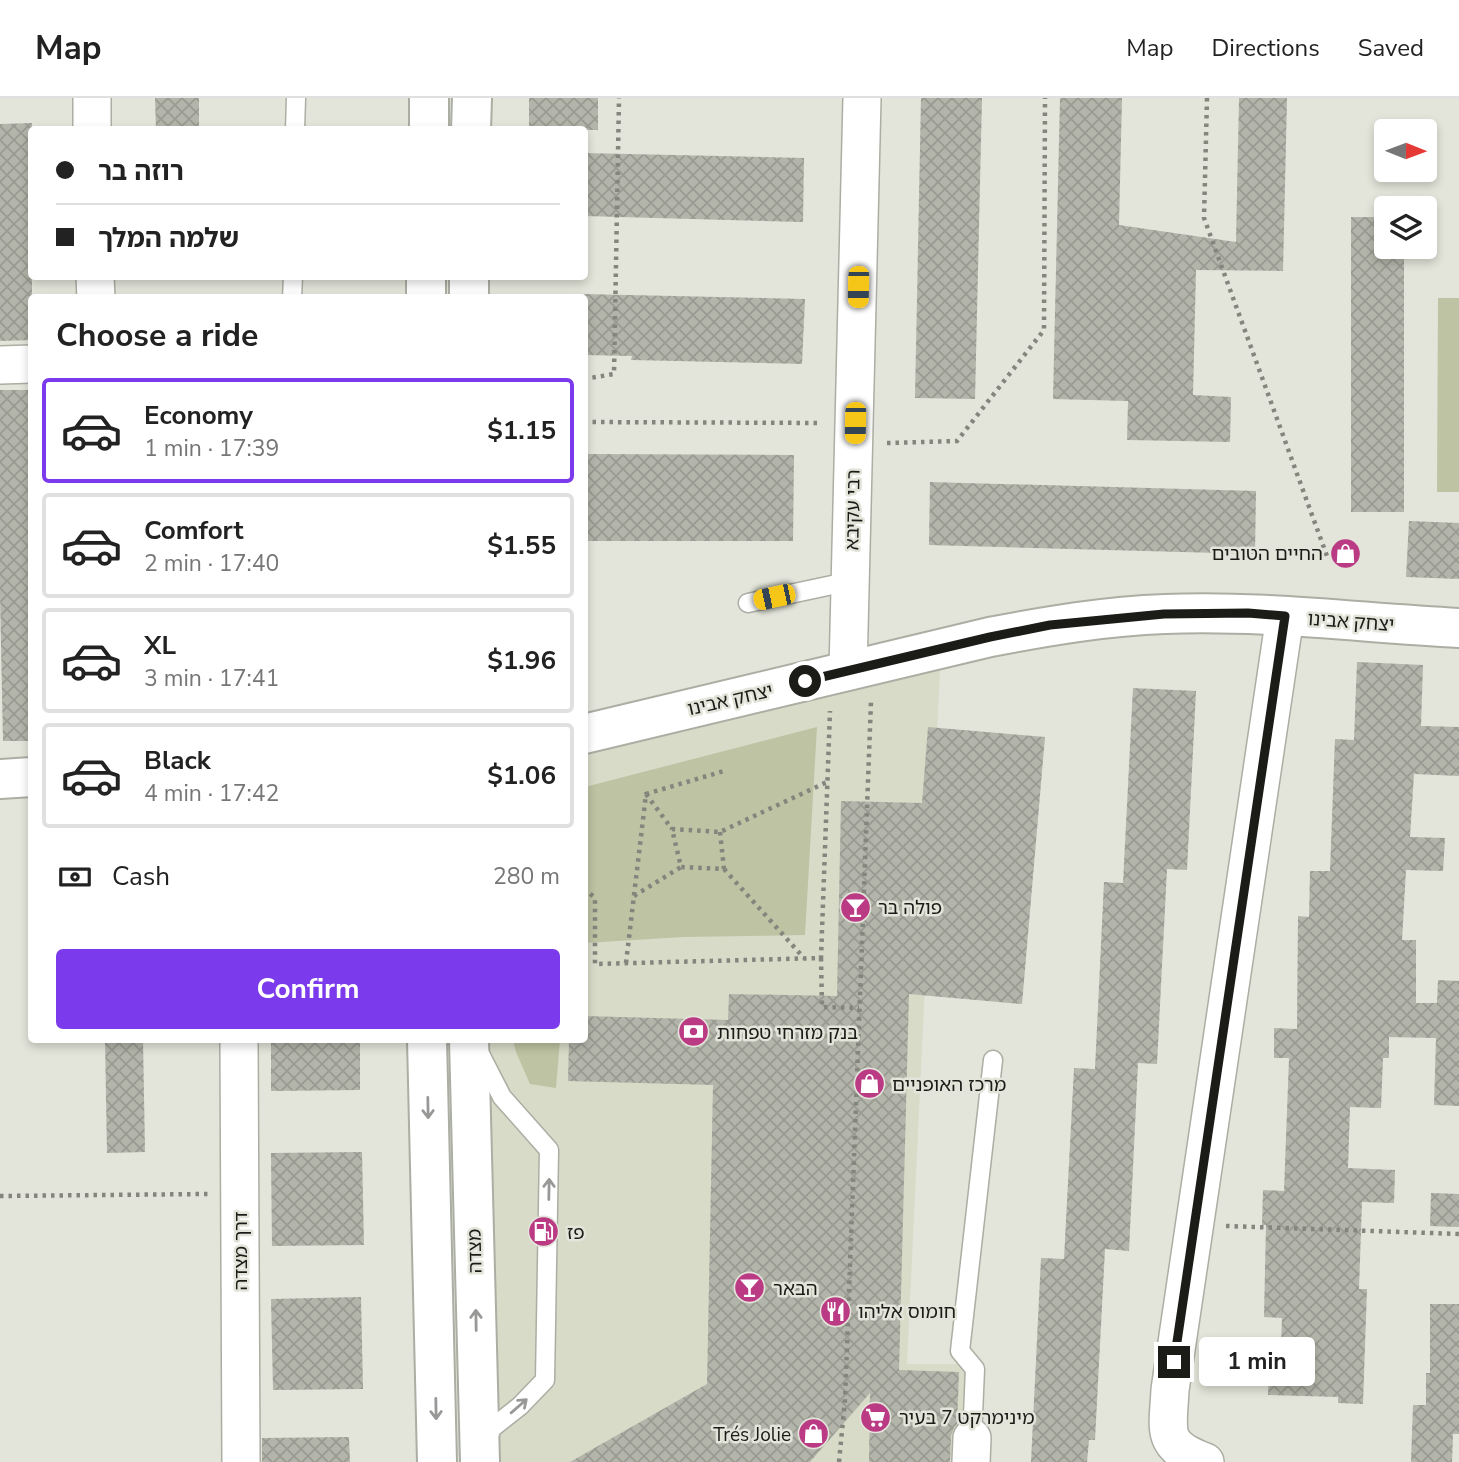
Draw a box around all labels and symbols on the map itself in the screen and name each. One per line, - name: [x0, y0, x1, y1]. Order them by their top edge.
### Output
- north arrow: [1374, 119, 1437, 182]
- car: [848, 266, 869, 308]
- car: [845, 402, 866, 444]
- street label: רבי עקיבא: [839, 469, 867, 551]
- shop icon: החיים הטובים: [1329, 536, 1363, 570]
- place label: החיים הטובים: [1212, 541, 1323, 567]
- car: [752, 582, 797, 612]
- street label: יצחק אבינו: [1307, 606, 1395, 638]
- route start: [789, 665, 821, 697]
- street label: יצחק אבינו: [685, 678, 776, 722]
- bar icon: פולה בר: [838, 890, 872, 924]
- place label: פולה בר: [878, 895, 942, 921]
- bank icon: בנק מזרחי טפחות: [677, 1015, 711, 1049]
- place label: בנק מזרחי טפחות: [717, 1020, 858, 1046]
- shop icon: מרכז האופניים: [852, 1067, 886, 1101]
- place label: מרכז האופניים: [892, 1072, 1006, 1098]
- one-way arrow: [422, 1096, 435, 1119]
- one-way arrow: [542, 1178, 555, 1201]
- street label: דרך מצדה: [228, 1211, 254, 1291]
- fuel station icon: פז: [527, 1215, 561, 1249]
- place label: פז: [567, 1220, 585, 1246]
- street label: מצדה: [462, 1228, 488, 1274]
- bar icon: הבאר: [733, 1271, 767, 1305]
- place label: הבאר: [773, 1276, 818, 1302]
- restaurant icon: חומוס אליהו: [818, 1294, 852, 1328]
- place label: חומוס אליהו: [858, 1299, 956, 1325]
- one-way arrow: [469, 1309, 483, 1332]
- callout: 1 min: [1198, 1338, 1314, 1386]
- route end: [1158, 1346, 1190, 1378]
- one-way arrow: [429, 1397, 442, 1420]
- one-way arrow: [510, 1398, 528, 1414]
- supermarket icon: מינימרקט 7 בעיר: [859, 1400, 893, 1434]
- place label: מינימרקט 7 בעיר: [899, 1405, 1034, 1431]
- shop icon: Trés Jolie: [797, 1417, 831, 1451]
- place label: Trés Jolie: [713, 1422, 791, 1448]

